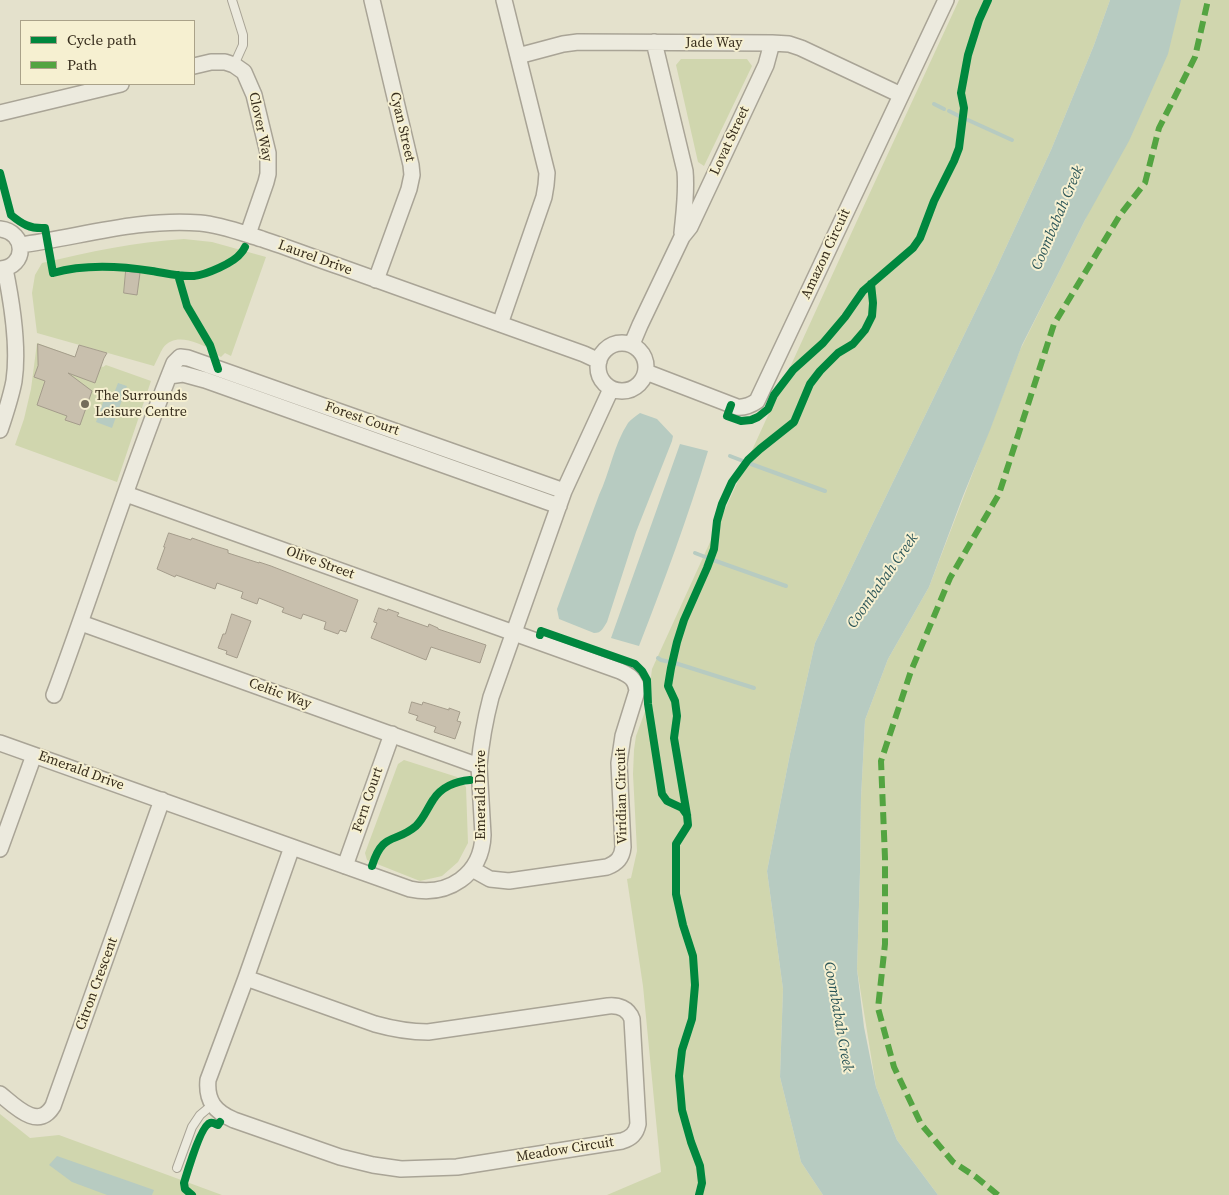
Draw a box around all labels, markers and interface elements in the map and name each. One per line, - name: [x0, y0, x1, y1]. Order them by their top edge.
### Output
- legend: [20, 20, 195, 85]
- text: Cycle path: [67, 29, 137, 50]
- street label: Jade Way: [686, 35, 742, 51]
- text: Path: [67, 54, 97, 75]
- street label: Clover Way: [244, 91, 276, 163]
- street label: Cyan Street: [386, 91, 418, 163]
- street label: Lovat Street: [707, 104, 753, 178]
- water label: Coombabah Creek: [1028, 163, 1088, 273]
- street label: Amazon Circuit: [798, 206, 854, 302]
- street label: Laurel Drive: [276, 237, 354, 279]
- place label: The Surrounds Leisure Centre: [95, 388, 187, 421]
- marker: The Surrounds Leisure Centre: [79, 398, 91, 410]
- street label: Forest Court: [323, 398, 401, 440]
- water label: Coombabah Creek: [844, 530, 922, 632]
- street label: Olive Street: [284, 543, 356, 583]
- street label: Celtic Way: [246, 675, 314, 713]
- street label: Emerald Drive: [36, 748, 126, 794]
- street label: Viridian Circuit: [613, 748, 631, 844]
- street label: Emerald Drive: [473, 750, 489, 840]
- street label: Fern Court: [349, 765, 387, 835]
- street label: Citron Crescent: [72, 935, 122, 1033]
- water label: Coombabah Creek: [819, 960, 857, 1074]
- street label: Meadow Circuit: [515, 1134, 615, 1166]

